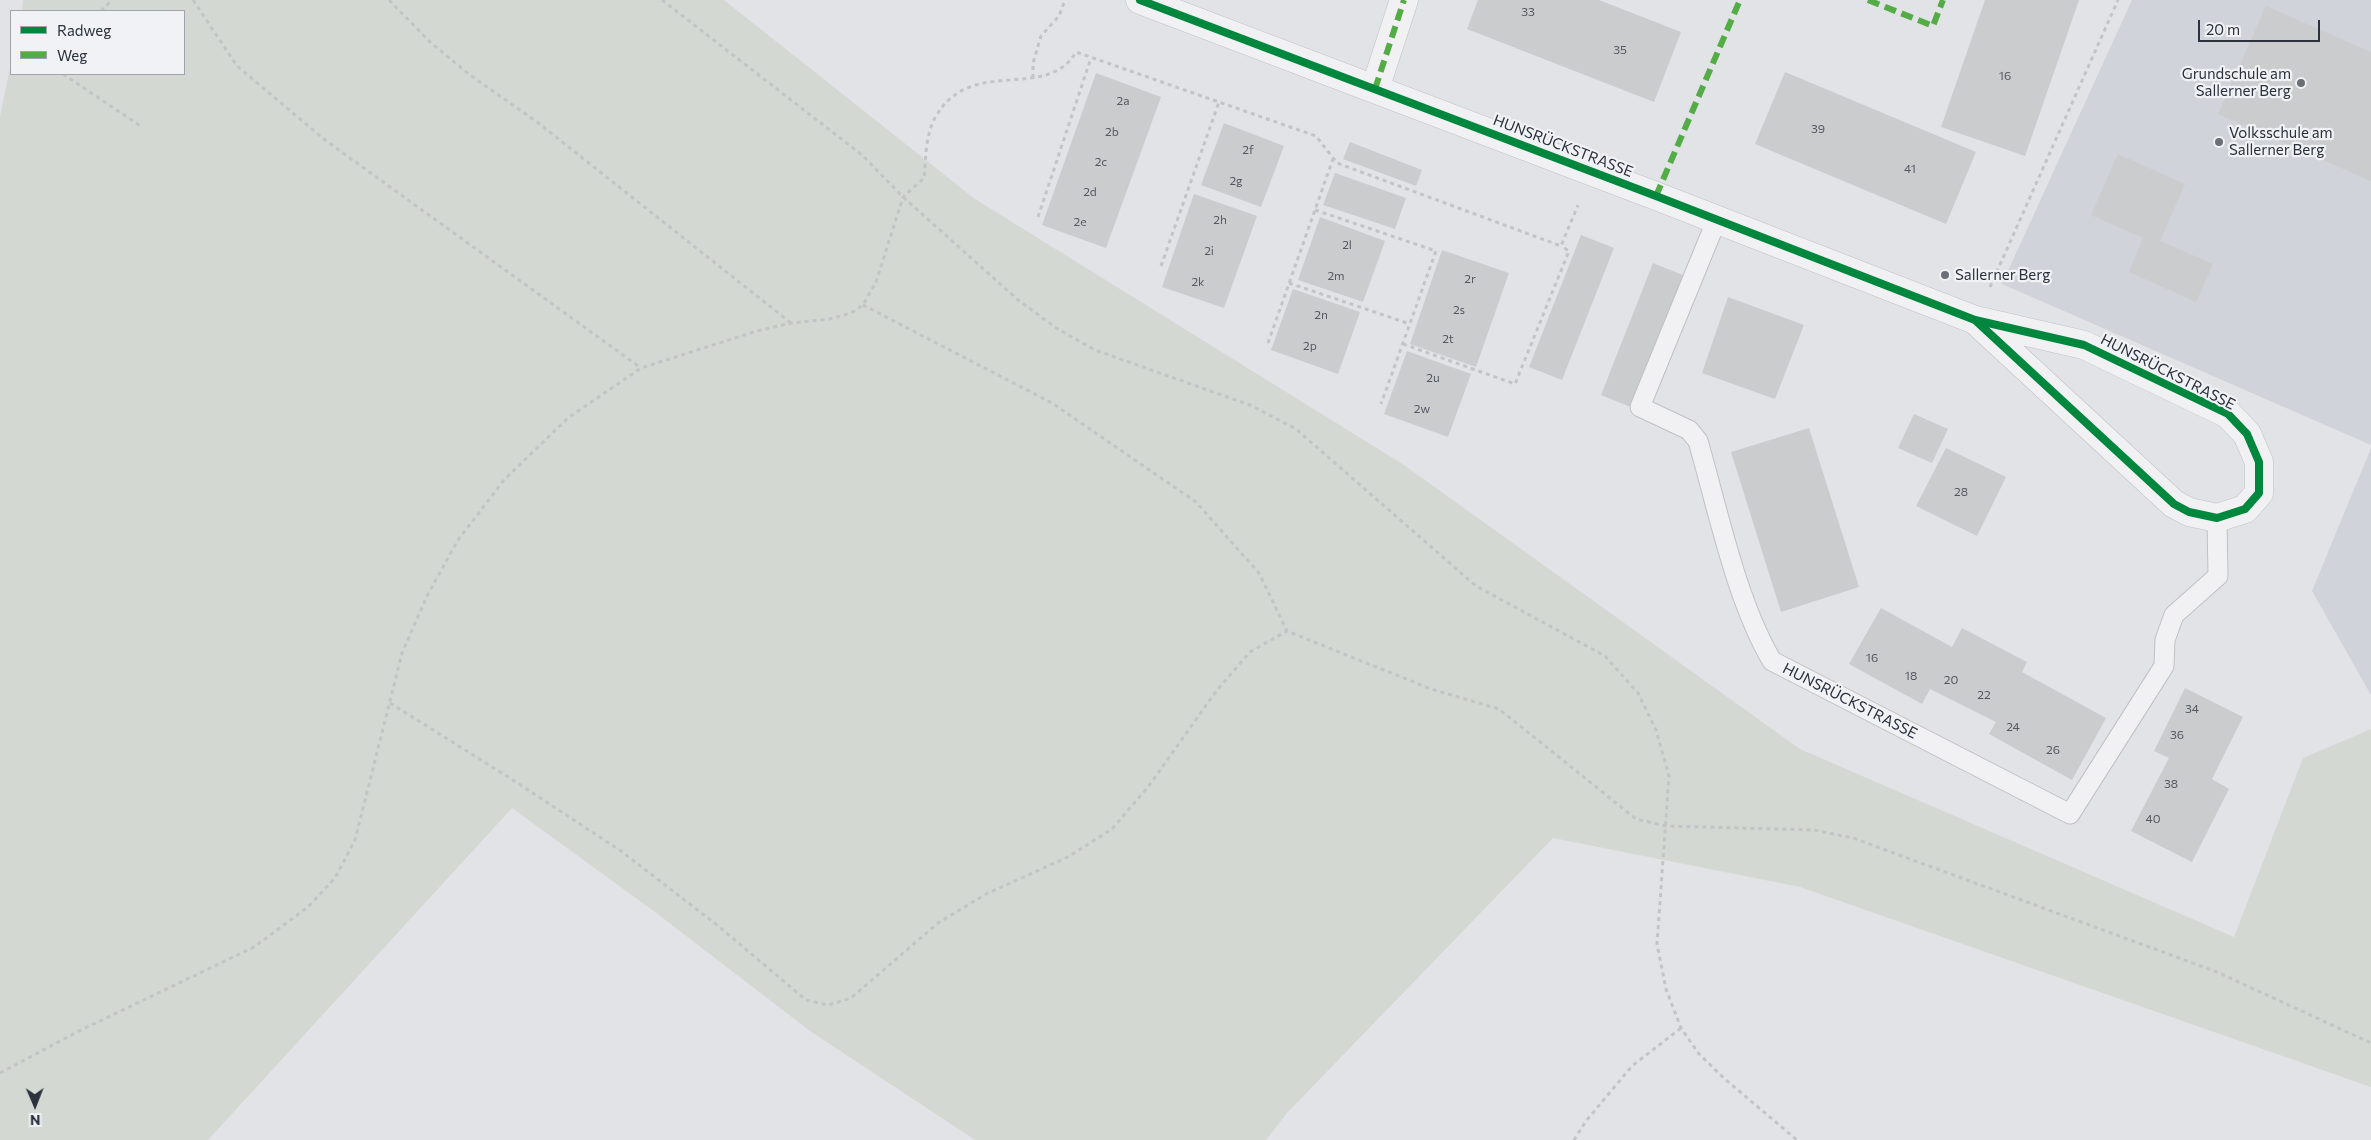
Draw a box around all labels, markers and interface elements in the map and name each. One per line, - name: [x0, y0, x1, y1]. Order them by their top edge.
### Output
- house number: 33: [1521, 5, 1535, 19]
- legend: [10, 10, 185, 75]
- scale bar: [2201, 10, 2324, 42]
- text: 20 m: [2206, 20, 2240, 38]
- text: Radweg: [57, 21, 111, 39]
- house number: 35: [1613, 43, 1627, 57]
- text: Weg: [57, 46, 87, 64]
- place label: Grundschule am Sallerner Berg: [2182, 65, 2291, 100]
- house number: 16: [1999, 69, 2011, 83]
- marker: Grundschule am Sallerner Berg: [2295, 77, 2307, 89]
- house number: 2a: [1117, 94, 1129, 108]
- street label: HUNSRÜCKSTRASSE: [1490, 111, 1636, 181]
- house number: 39: [1811, 122, 1825, 136]
- place label: Volksschule am Sallerner Berg: [2229, 124, 2333, 159]
- house number: 2b: [1105, 125, 1119, 139]
- marker: Volksschule am Sallerner Berg: [2213, 136, 2225, 148]
- house number: 2f: [1242, 143, 1254, 157]
- house number: 2c: [1095, 155, 1107, 169]
- house number: 41: [1904, 162, 1916, 176]
- house number: 2g: [1229, 174, 1243, 188]
- house number: 2d: [1083, 185, 1097, 199]
- house number: 2h: [1213, 213, 1227, 227]
- house number: 2e: [1074, 215, 1086, 229]
- house number: 2l: [1342, 238, 1352, 252]
- house number: 2i: [1204, 244, 1214, 258]
- place label: Sallerner Berg: [1955, 266, 2050, 284]
- house number: 2m: [1327, 269, 1345, 283]
- marker: Sallerner Berg: [1939, 269, 1951, 281]
- house number: 2r: [1464, 272, 1476, 286]
- house number: 2k: [1191, 275, 1205, 289]
- house number: 2s: [1453, 303, 1465, 317]
- house number: 2n: [1314, 308, 1328, 322]
- street label: HUNSRÜCKSTRASSE: [2098, 330, 2238, 414]
- house number: 2t: [1442, 332, 1454, 346]
- house number: 2p: [1303, 339, 1317, 353]
- house number: 2u: [1426, 371, 1440, 385]
- house number: 2w: [1414, 402, 1430, 416]
- house number: 28: [1954, 485, 1968, 499]
- house number: 16: [1866, 651, 1878, 665]
- street label: HUNSRÜCKSTRASSE: [1780, 659, 1920, 743]
- house number: 18: [1905, 669, 1917, 683]
- house number: 20: [1944, 673, 1958, 687]
- house number: 22: [1977, 688, 1991, 702]
- house number: 34: [2185, 702, 2199, 716]
- house number: 24: [2006, 720, 2020, 734]
- house number: 36: [2170, 728, 2184, 742]
- house number: 26: [2046, 743, 2060, 757]
- house number: 38: [2164, 777, 2178, 791]
- house number: 40: [2145, 812, 2161, 826]
- north arrow: [10, 1080, 60, 1130]
- text: N: [30, 1112, 41, 1129]

